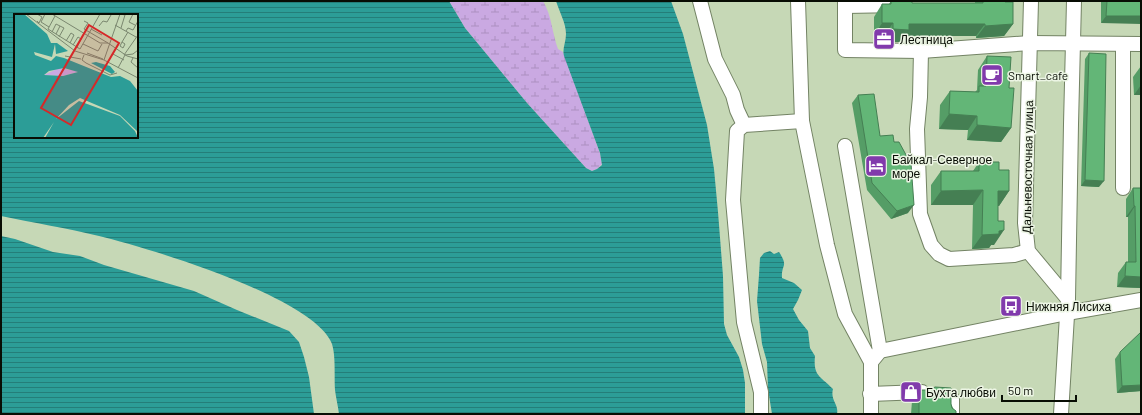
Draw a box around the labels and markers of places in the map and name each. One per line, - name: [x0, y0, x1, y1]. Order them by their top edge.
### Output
- office icon: Лестница: [871, 26, 897, 52]
- place label: Лестница: [900, 32, 953, 47]
- cafe icon: Smart_cafe: [979, 62, 1005, 88]
- place label: Smart_cafe: [1008, 68, 1068, 82]
- place label: Байкал-Северное море: [892, 152, 992, 181]
- hotel icon: Байкал-Северное море: [863, 153, 889, 179]
- bus stop icon: Нижняя Лисиха: [998, 293, 1024, 319]
- place label: Нижняя Лисиха: [1026, 299, 1112, 313]
- shop icon: Бухта любви: [898, 379, 924, 405]
- place label: Бухта любви: [926, 385, 996, 400]

